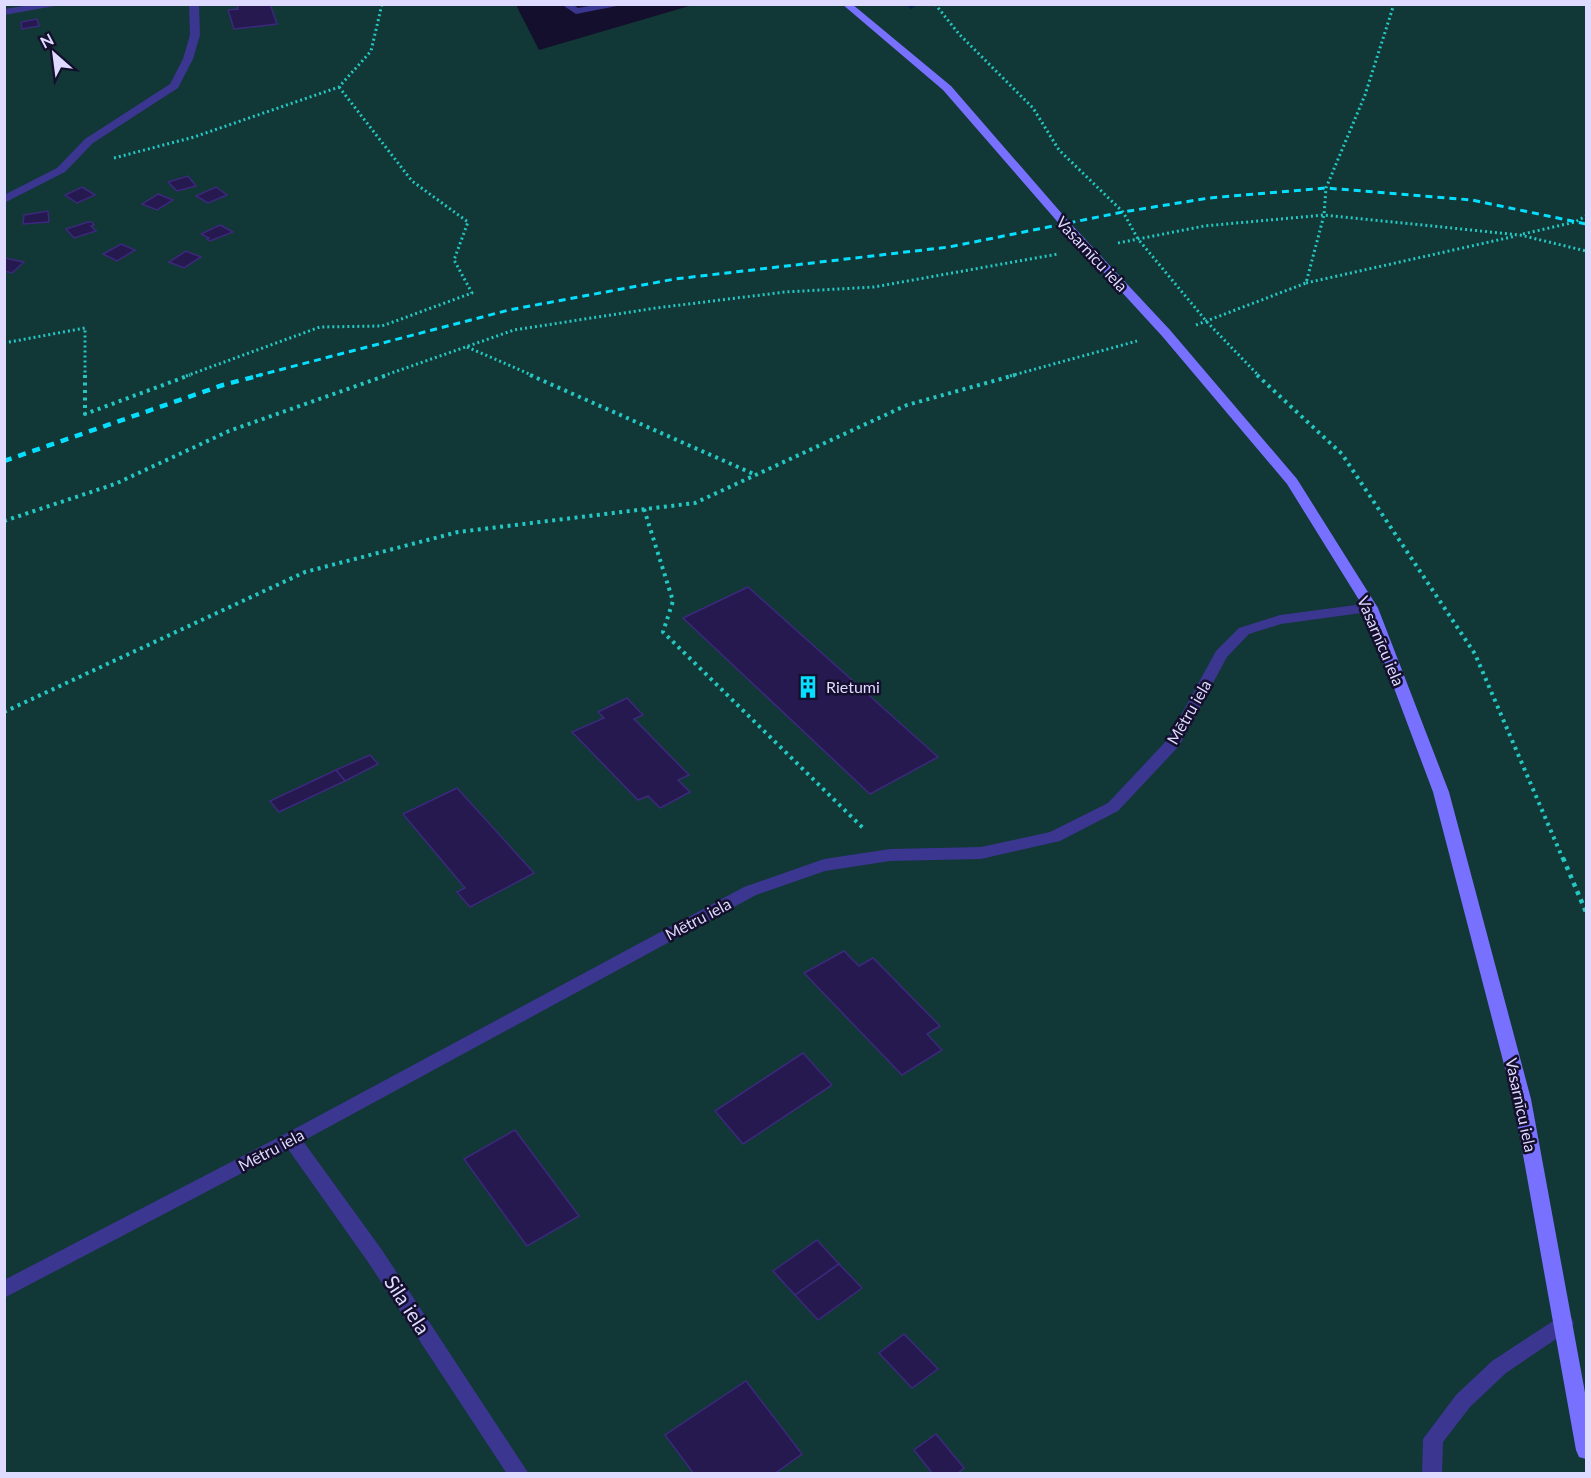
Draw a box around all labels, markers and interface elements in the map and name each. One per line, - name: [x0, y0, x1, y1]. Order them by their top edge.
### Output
- north arrow: [24, 24, 84, 84]
- text: N: [37, 29, 57, 52]
- street label: Vasarnīcu iela: [1053, 212, 1132, 295]
- street label: Vasarnīcu iela: [1354, 593, 1409, 689]
- building icon: Rietumi: [795, 674, 821, 700]
- street label: Mētru iela: [1162, 676, 1215, 748]
- place label: Rietumi: [826, 677, 880, 696]
- street label: Mētru iela: [662, 893, 734, 944]
- street label: Vasarnīcu iela: [1502, 1056, 1541, 1154]
- street label: Mētru iela: [235, 1124, 307, 1175]
- street label: Sila iela: [380, 1271, 436, 1338]

